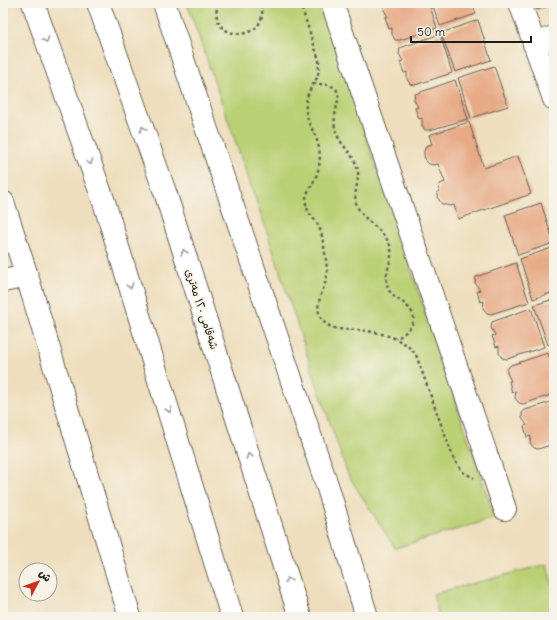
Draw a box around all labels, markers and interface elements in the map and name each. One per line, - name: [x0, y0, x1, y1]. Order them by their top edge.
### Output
- scale bar: [411, 18, 531, 44]
- text: 50 m: [417, 24, 446, 39]
- one-way arrow: [41, 36, 50, 43]
- one-way arrow: [139, 125, 147, 132]
- one-way arrow: [85, 159, 93, 166]
- one-way arrow: [180, 249, 189, 256]
- street label: شەقامی ١٢٠ مەتری: [181, 267, 222, 351]
- one-way arrow: [125, 282, 134, 289]
- one-way arrow: [164, 406, 172, 413]
- one-way arrow: [245, 453, 254, 460]
- north arrow: [18, 562, 58, 602]
- text: ش: [36, 566, 55, 585]
- one-way arrow: [284, 577, 293, 584]

